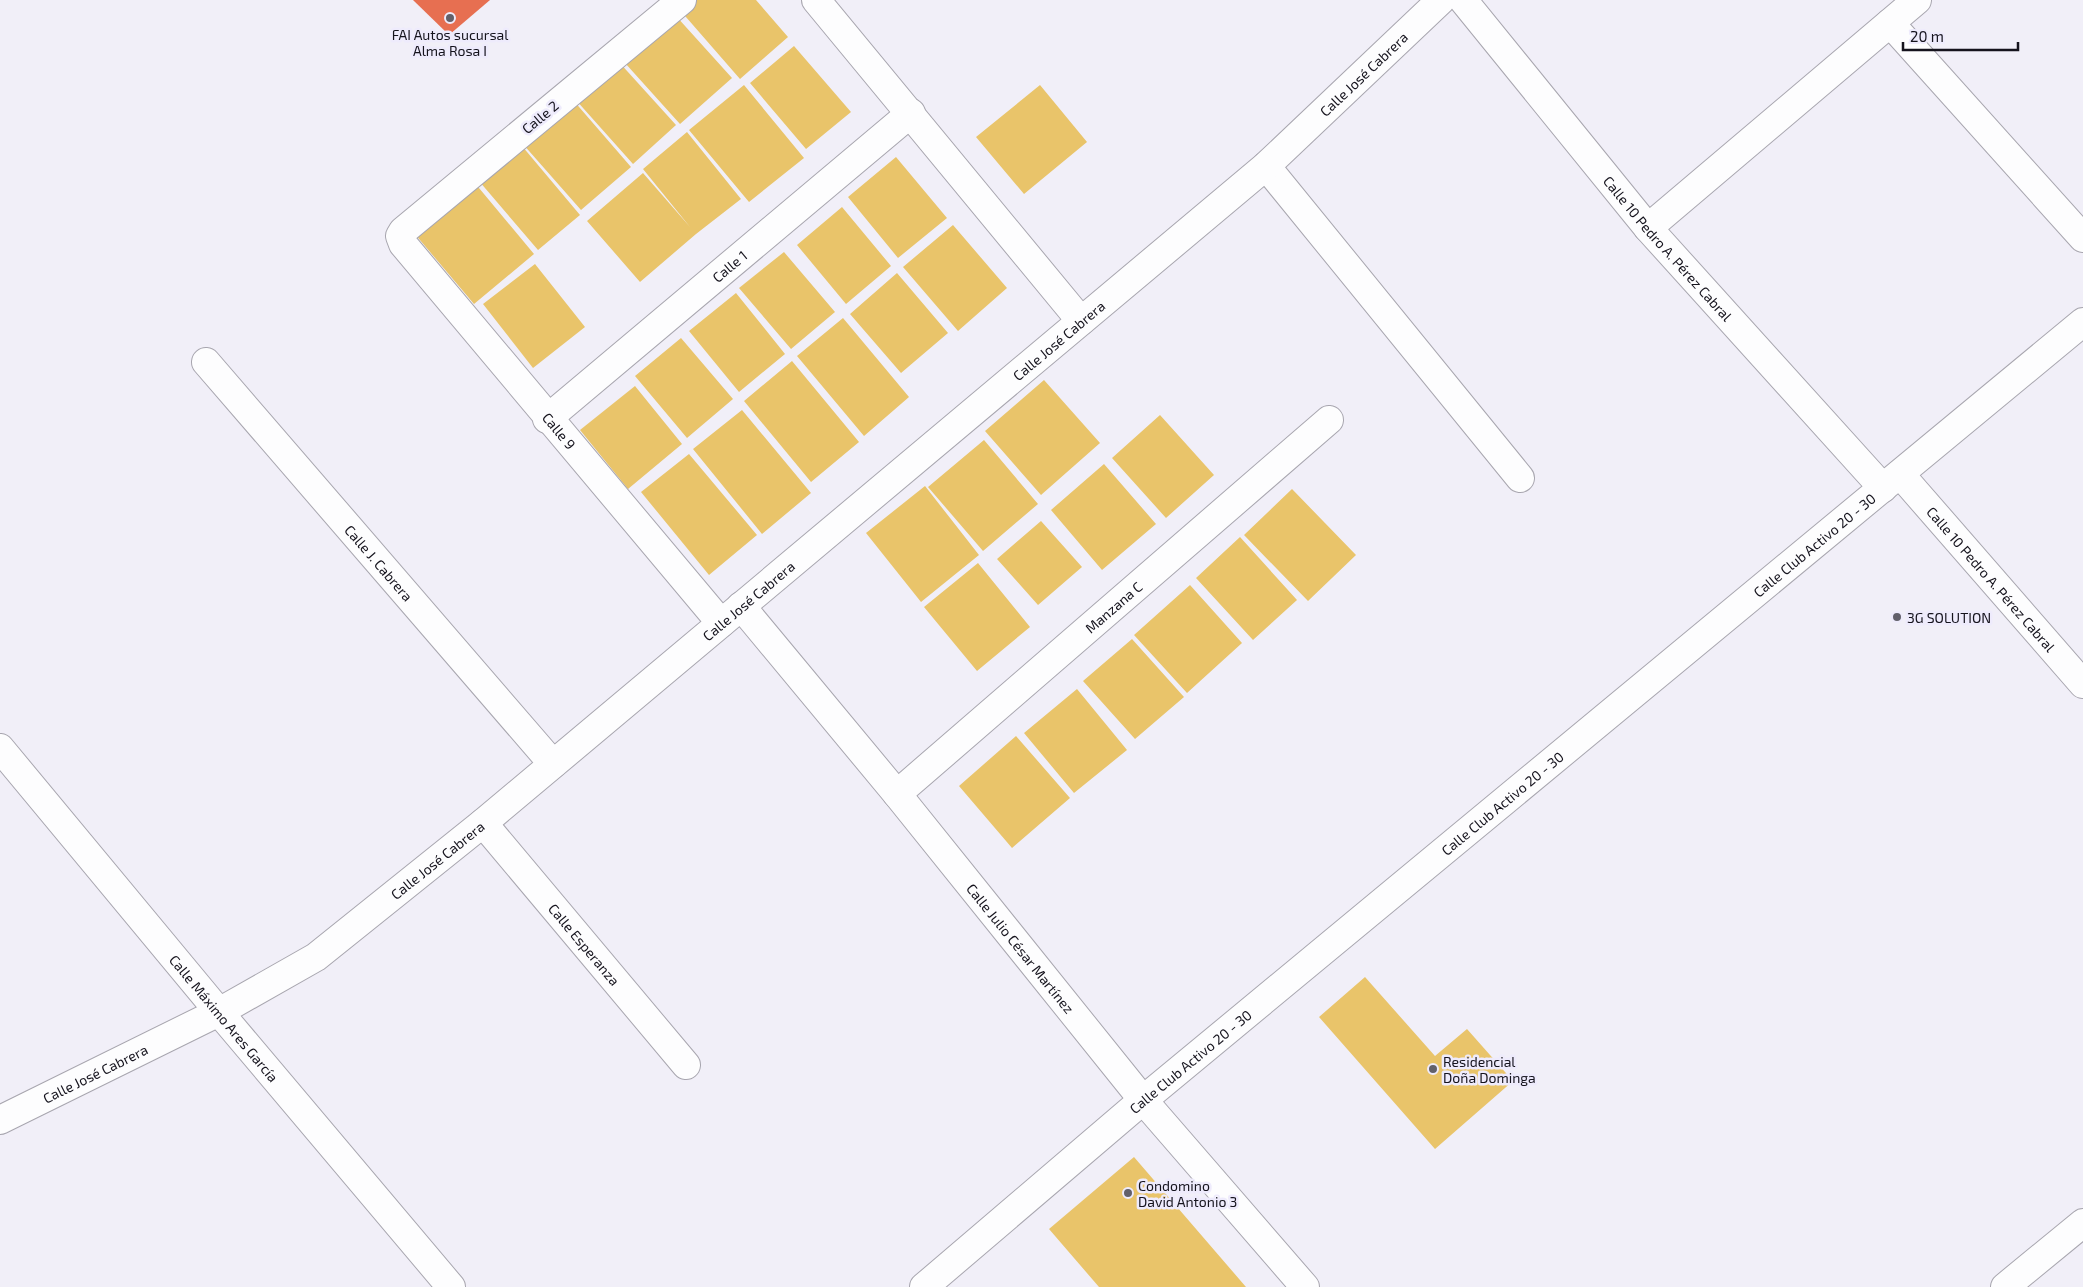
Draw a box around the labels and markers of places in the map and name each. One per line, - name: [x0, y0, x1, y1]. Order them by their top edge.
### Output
- marker: FAI Autos sucursal Alma Rosa I: [444, 12, 456, 24]
- place label: FAI Autos sucursal Alma Rosa I: [392, 26, 509, 59]
- place label: 3G SOLUTION: [1907, 609, 1991, 626]
- marker: 3G SOLUTION: [1891, 611, 1903, 623]
- place label: Residencial Doña Dominga: [1443, 1053, 1536, 1086]
- marker: Residencial Doña Dominga: [1427, 1063, 1439, 1075]
- place label: Condomino David Antonio 3: [1138, 1177, 1237, 1210]
- marker: Condomino David Antonio 3: [1122, 1187, 1134, 1199]

